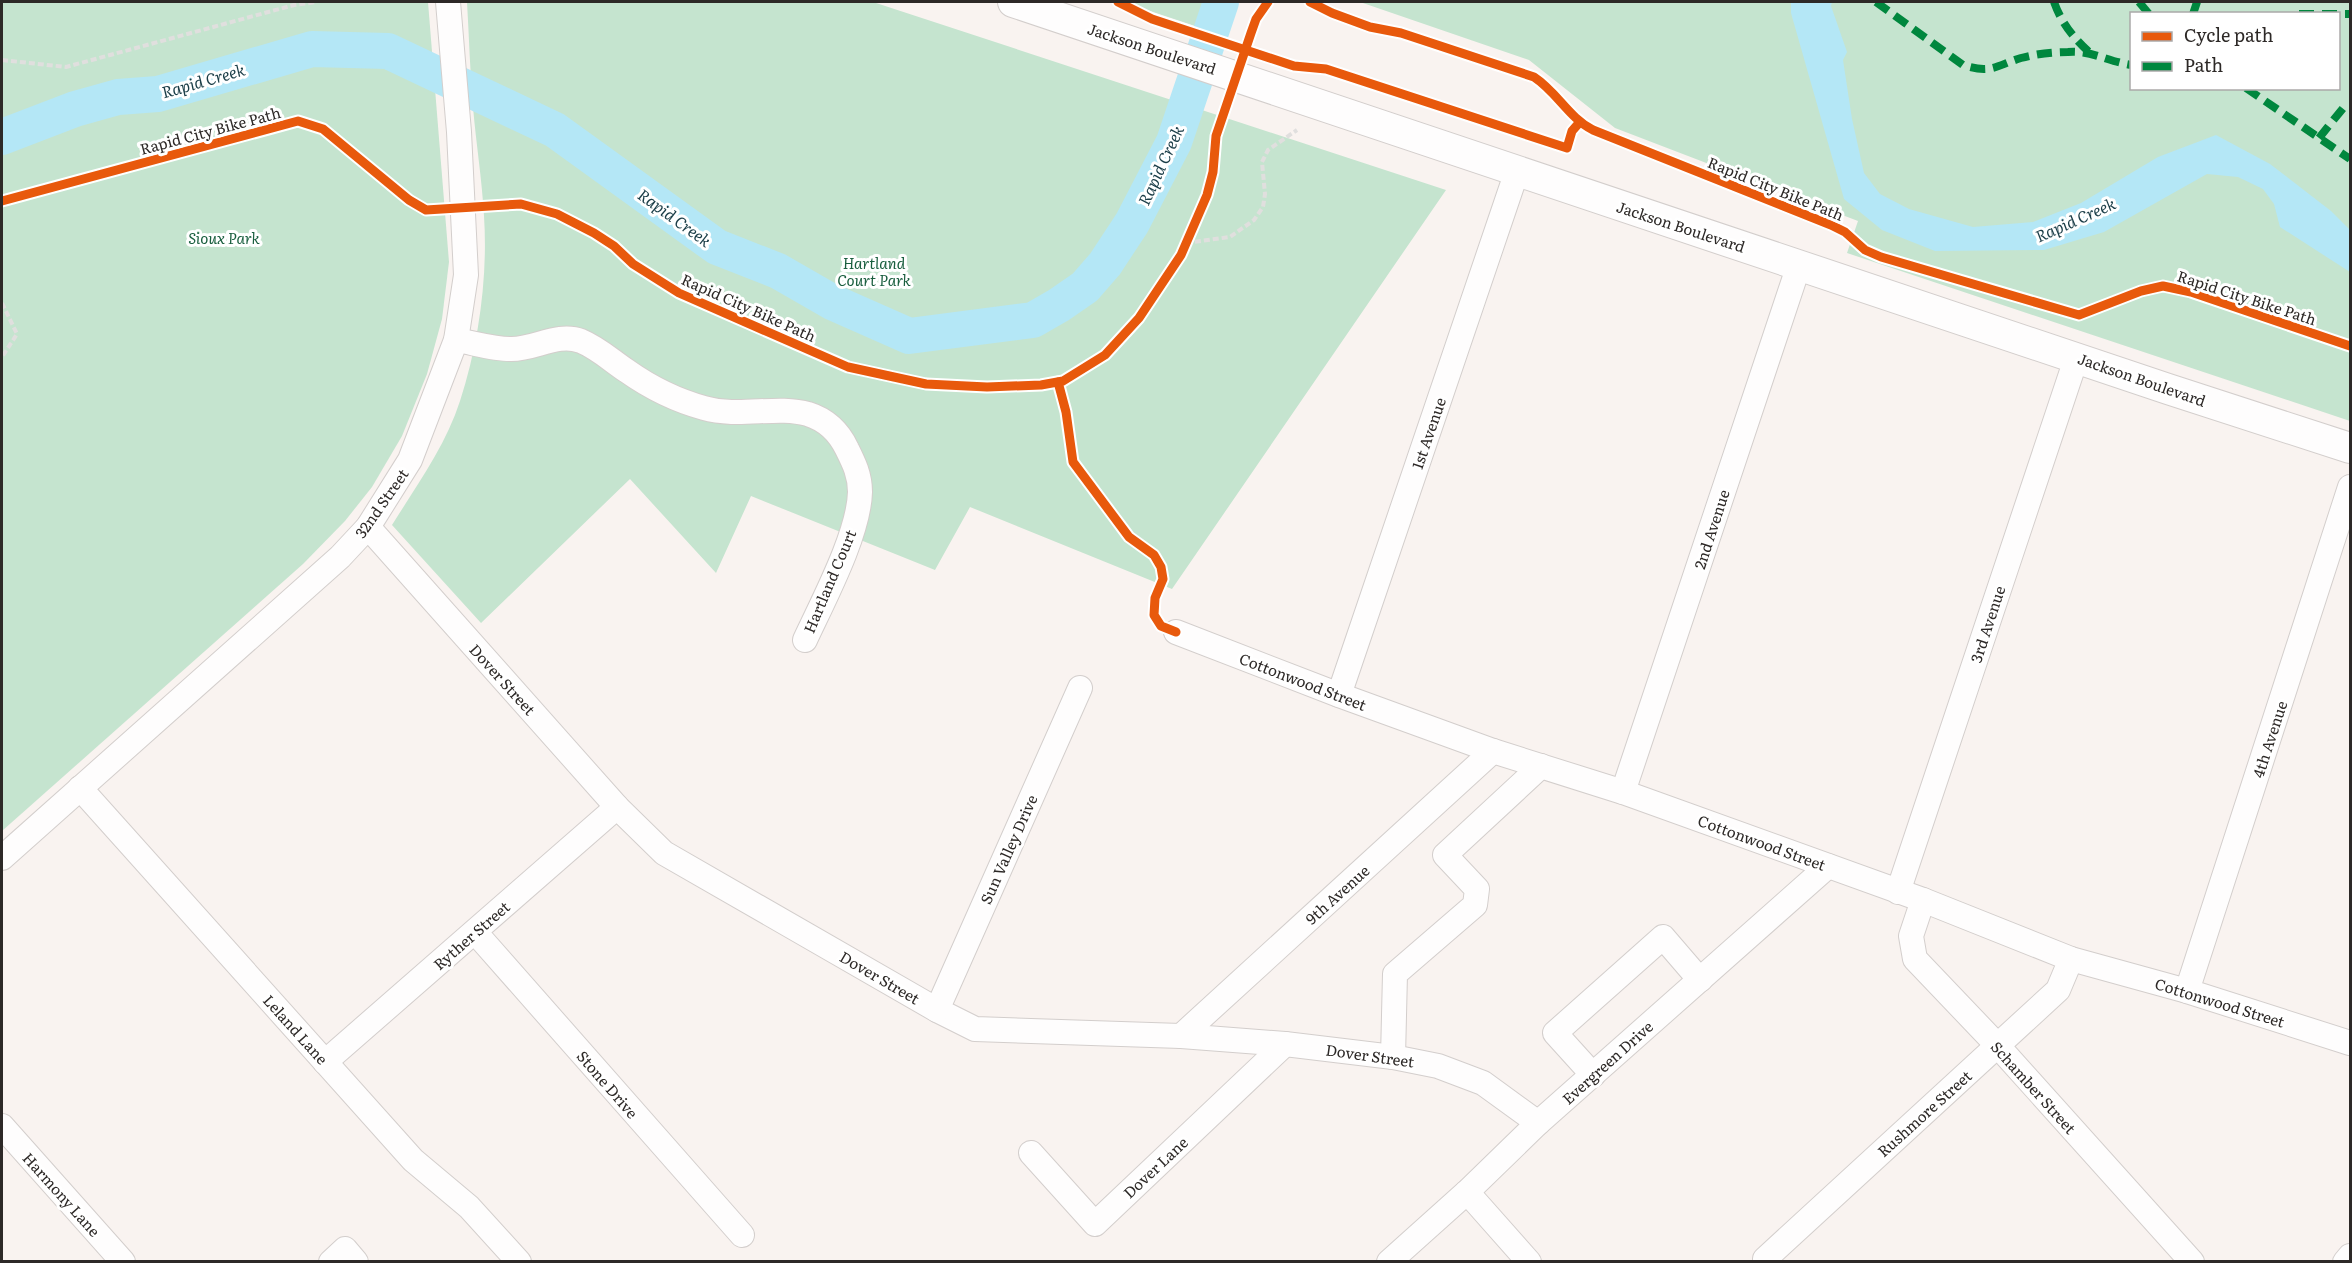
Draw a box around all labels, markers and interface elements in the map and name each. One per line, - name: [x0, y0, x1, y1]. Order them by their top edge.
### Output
- legend: [2130, 12, 2340, 90]
- street label: Jackson Boulevard: [1085, 16, 1219, 80]
- text: Cycle path: [2184, 21, 2273, 48]
- text: Path: [2184, 51, 2223, 78]
- water label: Rapid Creek: [158, 57, 248, 103]
- street label: Rapid City Bike Path: [137, 100, 283, 160]
- water label: Rapid Creek: [1131, 121, 1189, 209]
- street label: Rapid City Bike Path: [1704, 150, 1848, 226]
- water label: Rapid Creek: [633, 182, 717, 252]
- water label: Rapid Creek: [2031, 190, 2119, 247]
- street label: Jackson Boulevard: [1614, 194, 1748, 258]
- park label: Sioux Park: [188, 226, 260, 249]
- park label: Hartland Court Park: [837, 251, 912, 291]
- street label: Rapid City Bike Path: [2174, 264, 2320, 330]
- street label: Rapid City Bike Path: [678, 267, 820, 347]
- street label: Jackson Boulevard: [2075, 346, 2209, 412]
- street label: 1st Avenue: [1405, 394, 1451, 472]
- street label: 32nd Street: [349, 464, 413, 542]
- street label: 2nd Avenue: [1687, 486, 1735, 572]
- street label: Hartland Court: [797, 526, 861, 636]
- street label: 3rd Avenue: [1964, 582, 2010, 666]
- street label: Dover Street: [465, 638, 541, 720]
- street label: Cottonwood Street: [1236, 646, 1370, 716]
- street label: 4th Avenue: [2246, 697, 2292, 781]
- street label: Sun Valley Drive: [974, 790, 1043, 908]
- street label: Cottonwood Street: [1695, 808, 1829, 876]
- street label: 9th Avenue: [1300, 859, 1374, 929]
- street label: Ryther Street: [428, 895, 514, 975]
- street label: Dover Street: [836, 945, 924, 1009]
- street label: Cottonwood Street: [2152, 971, 2288, 1033]
- street label: Leland Lane: [258, 989, 334, 1069]
- street label: Evergreen Drive: [1556, 1015, 1658, 1109]
- street label: Schamber Street: [1986, 1035, 2082, 1139]
- street label: Dover Street: [1324, 1037, 1416, 1073]
- street label: Stone Drive: [572, 1045, 644, 1123]
- street label: Rushmore Street: [1872, 1064, 1976, 1162]
- street label: Dover Lane: [1117, 1131, 1193, 1203]
- street label: Harmony Lane: [18, 1147, 106, 1241]

